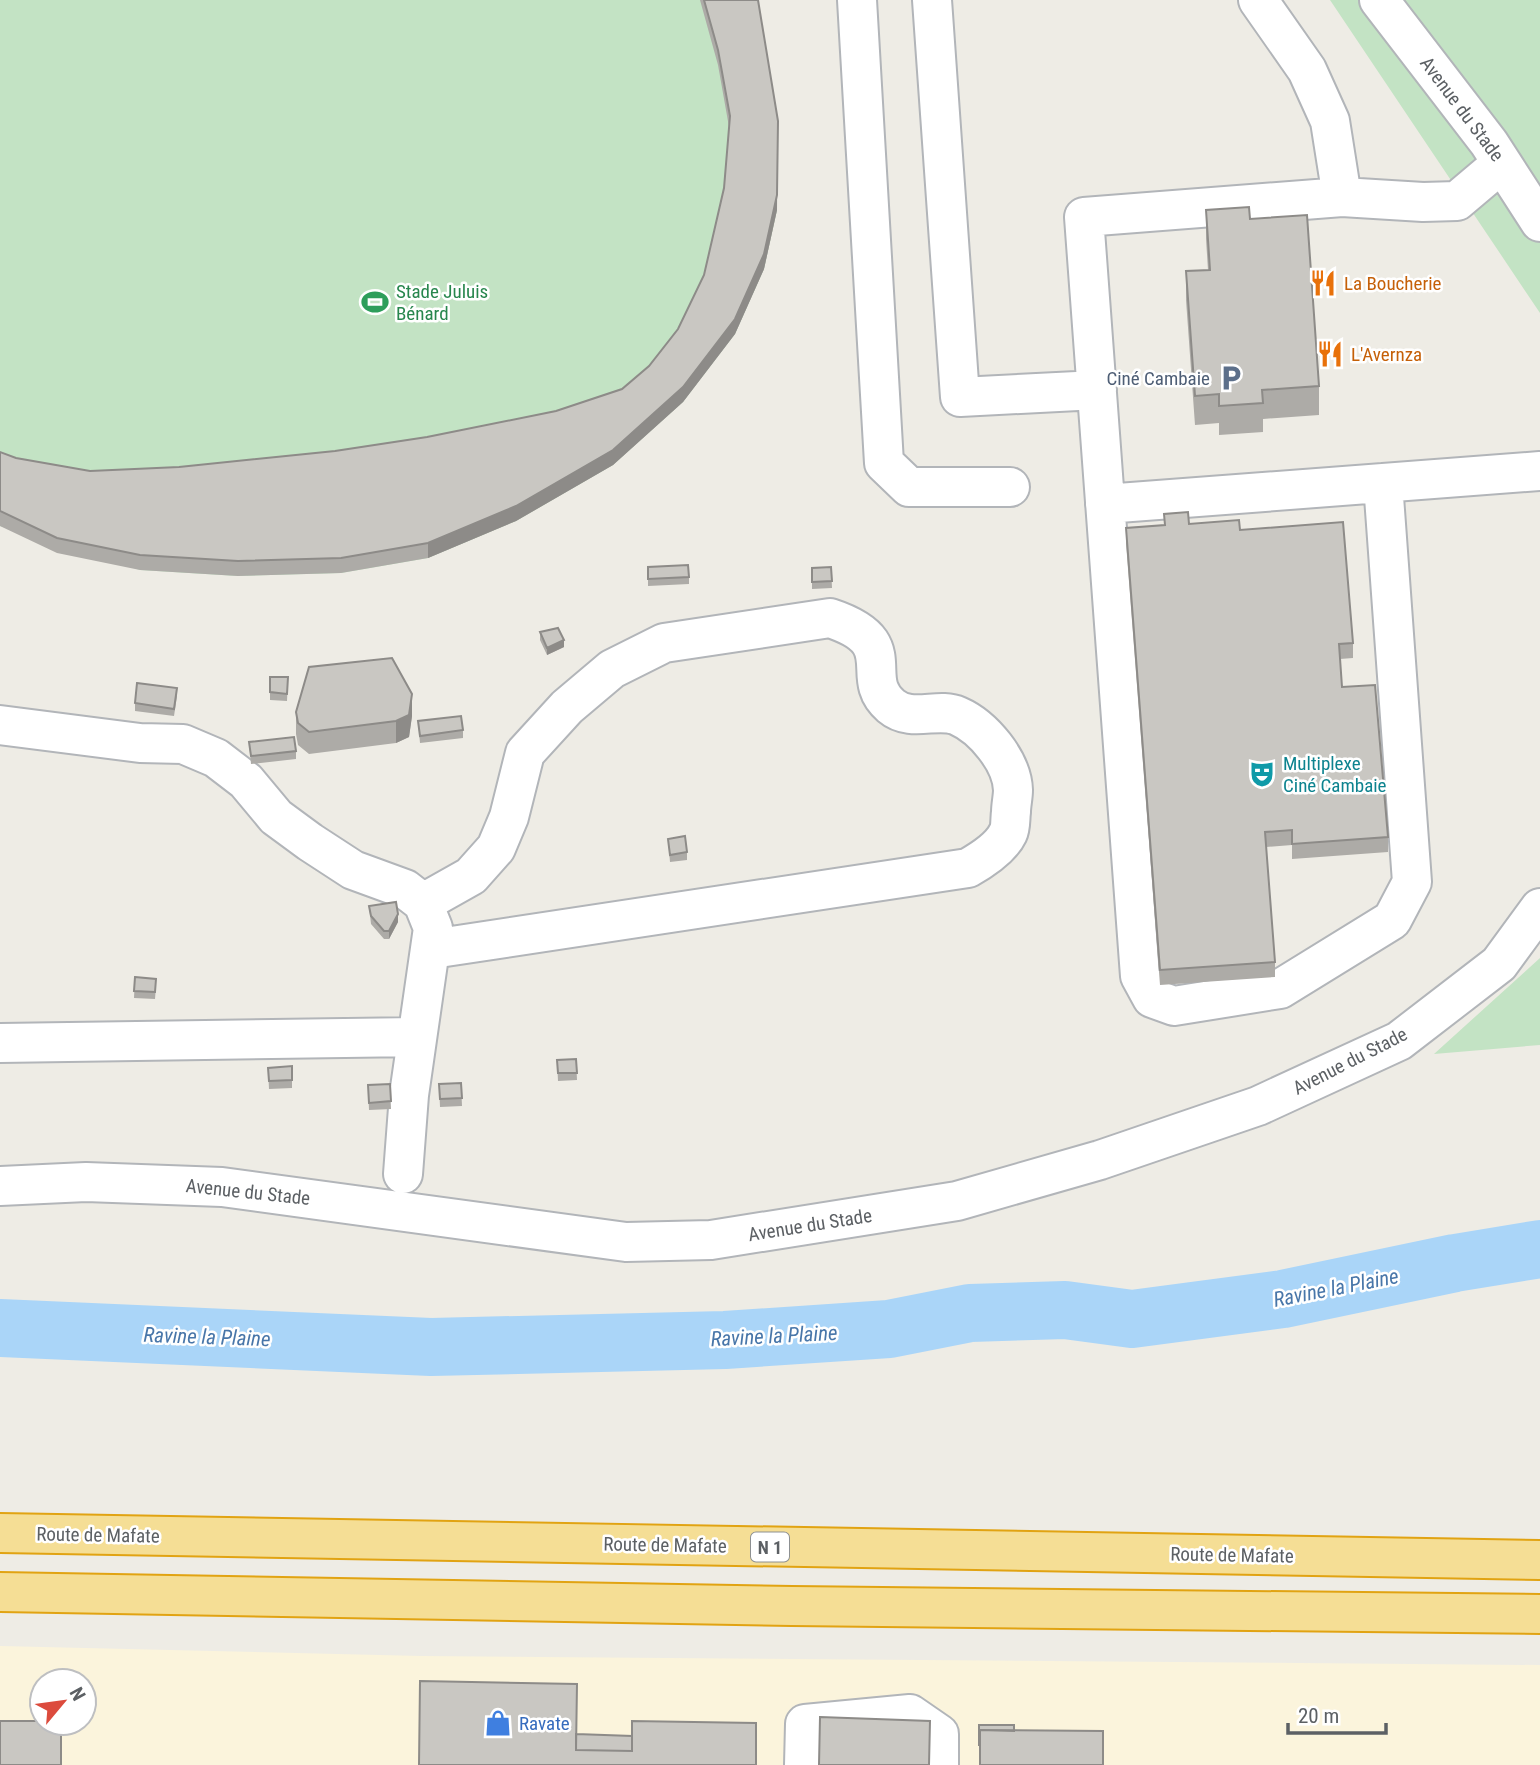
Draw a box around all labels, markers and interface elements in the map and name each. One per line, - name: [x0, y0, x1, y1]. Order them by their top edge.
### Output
- street label: Avenue du Stade: [1415, 52, 1509, 166]
- restaurant icon: La Boucherie: [1308, 268, 1338, 298]
- place label: La Boucherie: [1344, 272, 1442, 295]
- place label: Stade Juluis Bénard: [396, 280, 488, 325]
- sports icon: Stade Juluis Bénard: [360, 287, 390, 317]
- restaurant icon: L'Avernza: [1315, 339, 1345, 369]
- place label: L'Avernza: [1351, 343, 1422, 366]
- parking icon: Ciné Cambaie: [1216, 363, 1246, 393]
- place label: Ciné Cambaie: [1106, 367, 1210, 390]
- place label: Multiplexe Ciné Cambaie: [1283, 752, 1387, 797]
- theatre icon: Multiplexe Ciné Cambaie: [1247, 759, 1277, 789]
- street label: Avenue du Stade: [1289, 1022, 1411, 1100]
- street label: Avenue du Stade: [185, 1174, 311, 1210]
- street label: Avenue du Stade: [746, 1204, 874, 1246]
- water label: Ravine la Plaine: [1271, 1264, 1401, 1312]
- water label: Ravine la Plaine: [710, 1321, 838, 1351]
- water label: Ravine la Plaine: [143, 1323, 271, 1351]
- street label: Route de Mafate: [36, 1522, 160, 1548]
- street label: Route de Mafate: [603, 1532, 727, 1558]
- road number: N 1: [751, 1532, 789, 1562]
- street label: Route de Mafate: [1170, 1542, 1294, 1568]
- north arrow: [28, 1667, 98, 1737]
- text: N: [65, 1683, 90, 1705]
- scale bar: [1288, 1692, 1386, 1736]
- text: 20 m: [1298, 1704, 1339, 1728]
- shop icon: Ravate: [483, 1708, 513, 1738]
- place label: Ravate: [519, 1712, 570, 1735]

